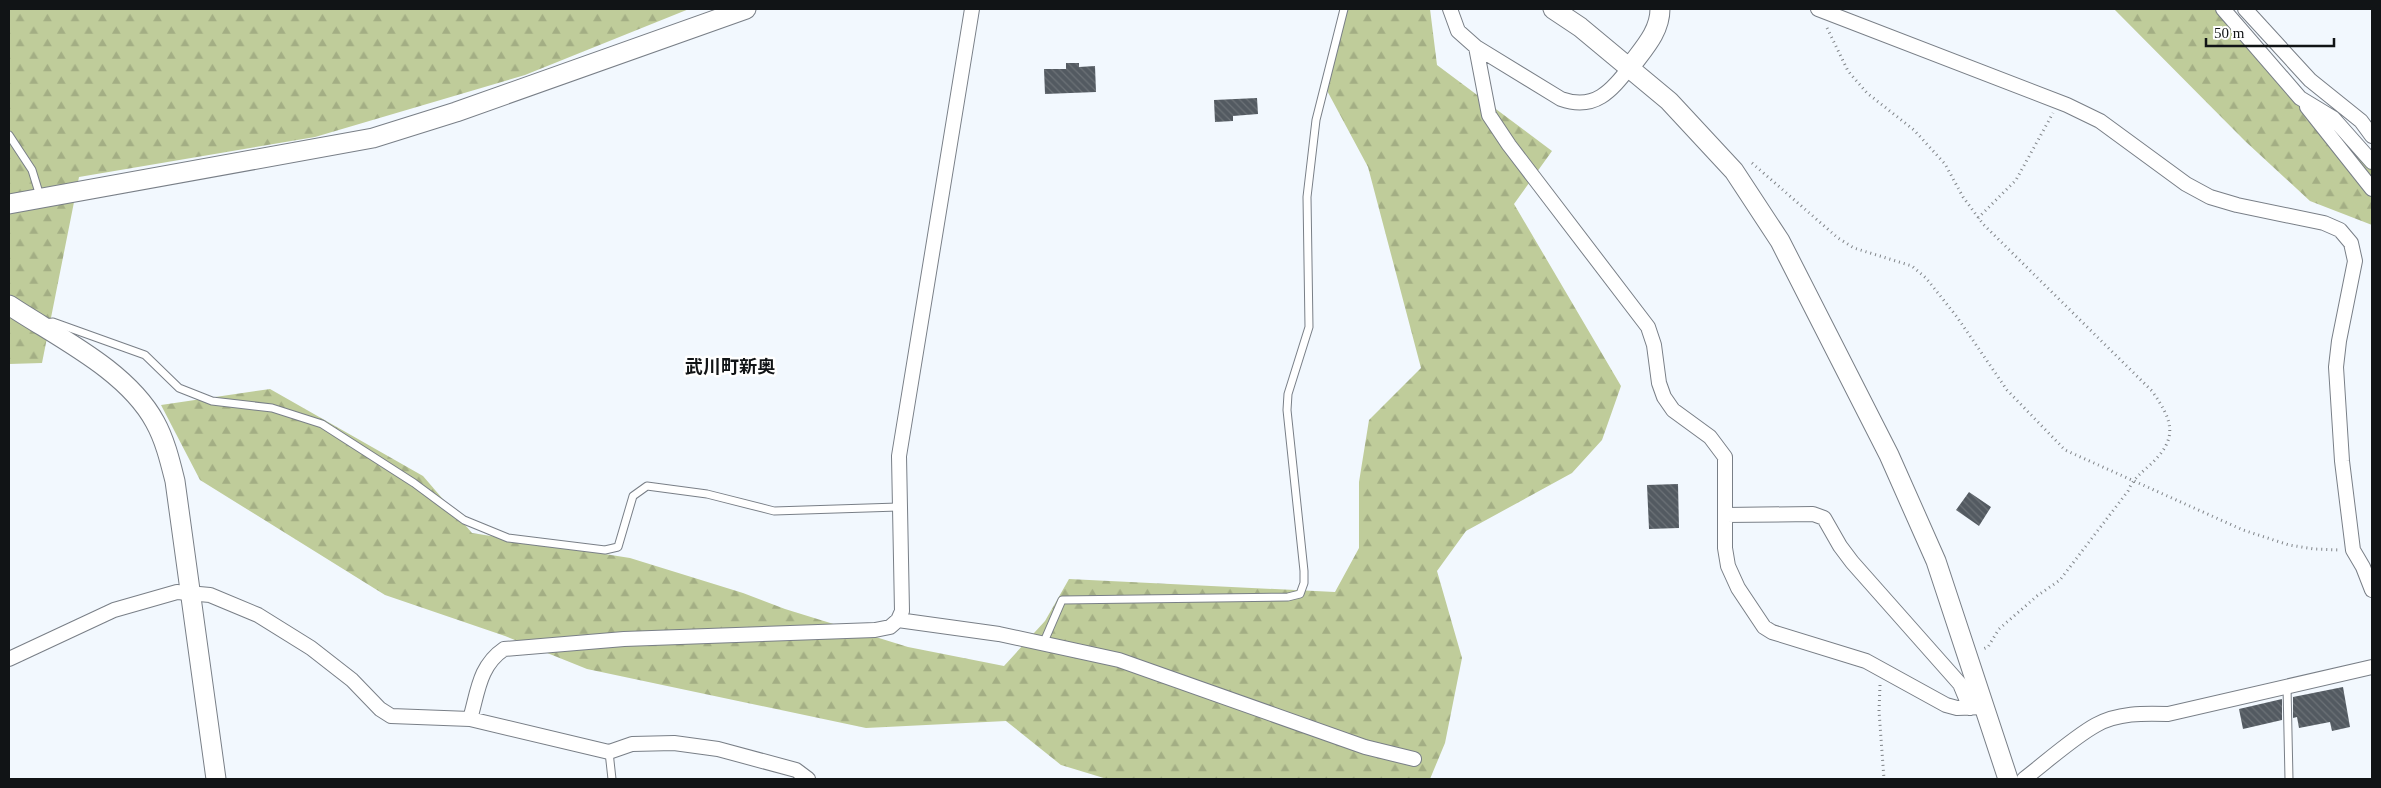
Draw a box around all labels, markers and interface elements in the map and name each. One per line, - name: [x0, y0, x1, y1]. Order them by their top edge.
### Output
- scale bar: [2206, 15, 2334, 47]
- text: 50 m: [2214, 25, 2245, 41]
- district label: 武川町新奥: [685, 357, 775, 377]

